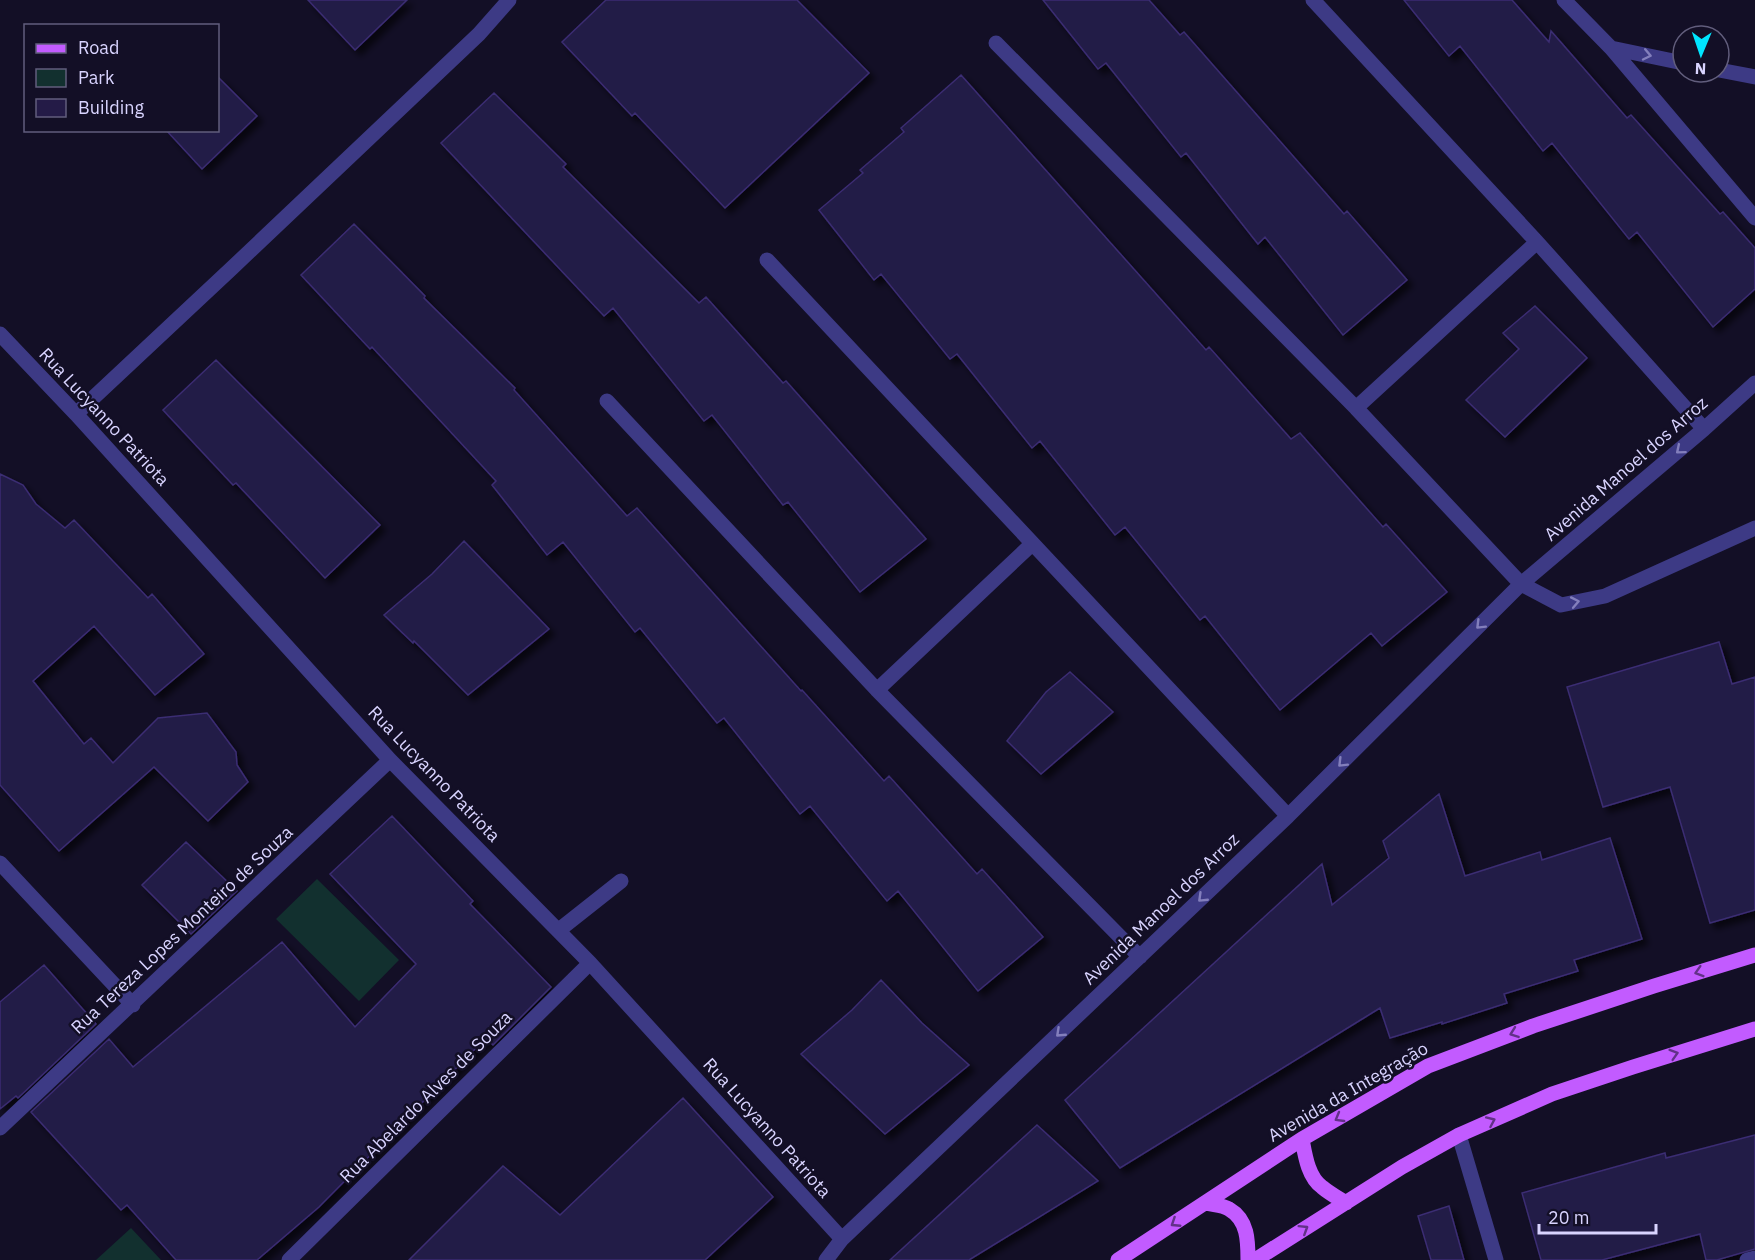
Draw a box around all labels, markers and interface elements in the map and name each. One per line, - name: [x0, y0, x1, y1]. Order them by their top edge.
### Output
- legend: [24, 24, 219, 132]
- north arrow: [1671, 24, 1731, 84]
- text: Road: [78, 36, 119, 59]
- one-way arrow: [1642, 48, 1652, 61]
- text: N: [1694, 59, 1707, 79]
- text: Park: [78, 66, 115, 89]
- text: Building: [78, 96, 145, 119]
- street label: Rua Lucyanno Patriota: [34, 343, 175, 491]
- street label: Avenida Manoel dos Arroz: [1539, 391, 1712, 546]
- one-way arrow: [1676, 443, 1687, 454]
- one-way arrow: [1569, 596, 1579, 609]
- one-way arrow: [1476, 618, 1487, 629]
- street label: Rua Lucyanno Patriota: [363, 701, 506, 847]
- one-way arrow: [1338, 755, 1349, 766]
- street label: Rua Tereza Lopes Monteiro de Souza: [66, 820, 298, 1039]
- street label: Avenida Manoel dos Arroz: [1078, 828, 1244, 989]
- one-way arrow: [1198, 891, 1209, 902]
- one-way arrow: [1694, 965, 1705, 977]
- street label: Rua Abelardo Alves de Souza: [335, 1005, 517, 1188]
- one-way arrow: [1056, 1025, 1067, 1036]
- one-way arrow: [1509, 1026, 1520, 1039]
- street label: Avenida da Integração: [1264, 1036, 1432, 1147]
- one-way arrow: [1668, 1049, 1679, 1061]
- street label: Rua Lucyanno Patriota: [698, 1053, 837, 1203]
- one-way arrow: [1335, 1110, 1345, 1122]
- one-way arrow: [1484, 1116, 1495, 1128]
- scale bar: [1539, 1197, 1656, 1235]
- text: 20 m: [1548, 1206, 1590, 1229]
- one-way arrow: [1171, 1216, 1182, 1227]
- one-way arrow: [1297, 1225, 1308, 1236]

